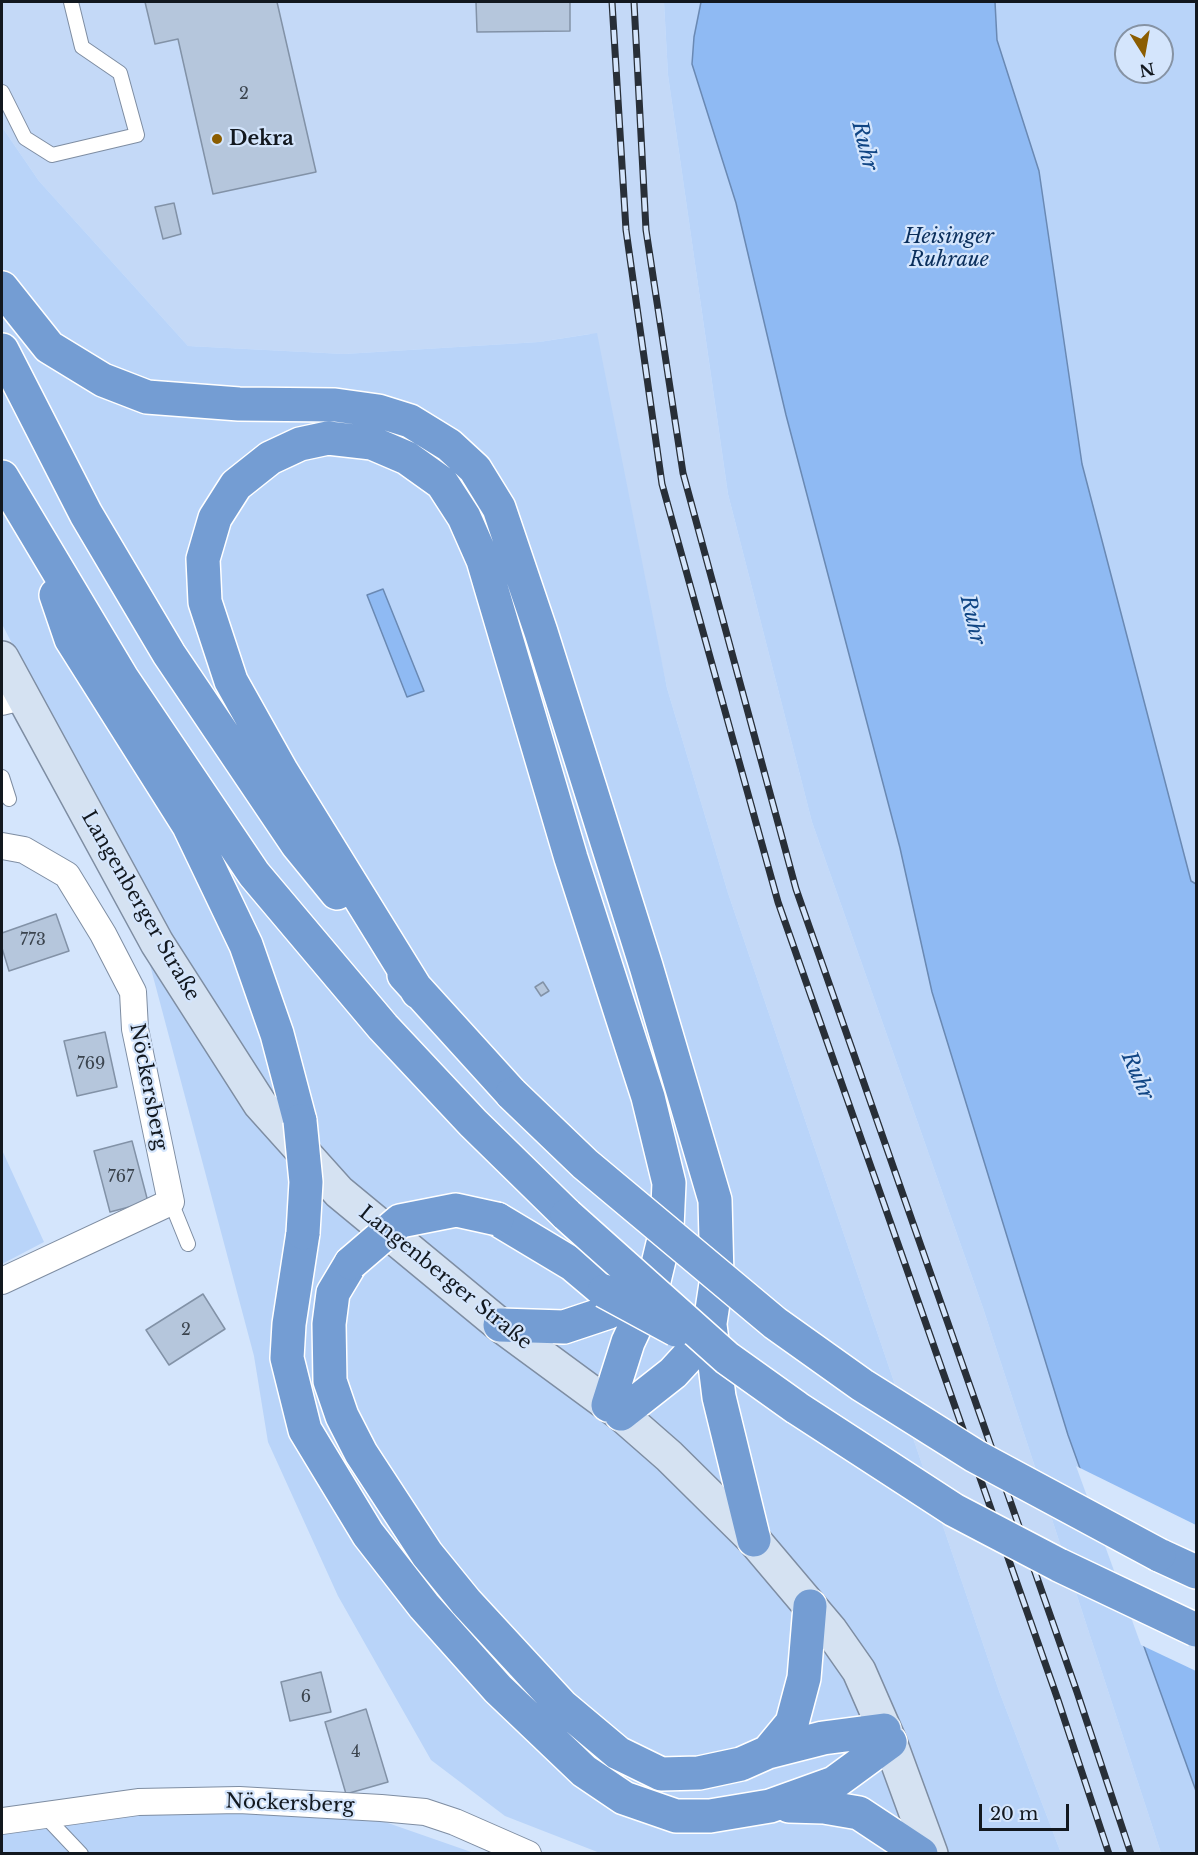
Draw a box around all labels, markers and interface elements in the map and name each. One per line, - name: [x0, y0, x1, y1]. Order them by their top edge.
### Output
- north arrow: [1114, 24, 1174, 84]
- text: N: [1138, 58, 1156, 81]
- house number: 2: [239, 84, 249, 104]
- water label: Ruhr: [846, 119, 882, 173]
- place label: Dekra: [229, 127, 294, 151]
- marker: Dekra: [210, 132, 224, 146]
- park label: Heisinger Ruhraue: [904, 225, 994, 272]
- water label: Ruhr: [954, 593, 990, 647]
- street label: Langenberger Straße: [76, 807, 204, 1005]
- house number: 773: [20, 930, 46, 950]
- street label: Nöckersberg: [124, 1021, 172, 1153]
- water label: Ruhr: [1115, 1048, 1159, 1104]
- house number: 769: [77, 1054, 105, 1074]
- house number: 767: [108, 1167, 134, 1187]
- street label: Langenberger Straße: [354, 1201, 536, 1355]
- house number: 2: [181, 1320, 191, 1340]
- house number: 6: [301, 1687, 311, 1707]
- house number: 4: [351, 1742, 361, 1762]
- street label: Nöckersberg: [225, 1790, 355, 1818]
- scale bar: [982, 1792, 1072, 1830]
- text: 20 m: [990, 1803, 1038, 1825]

